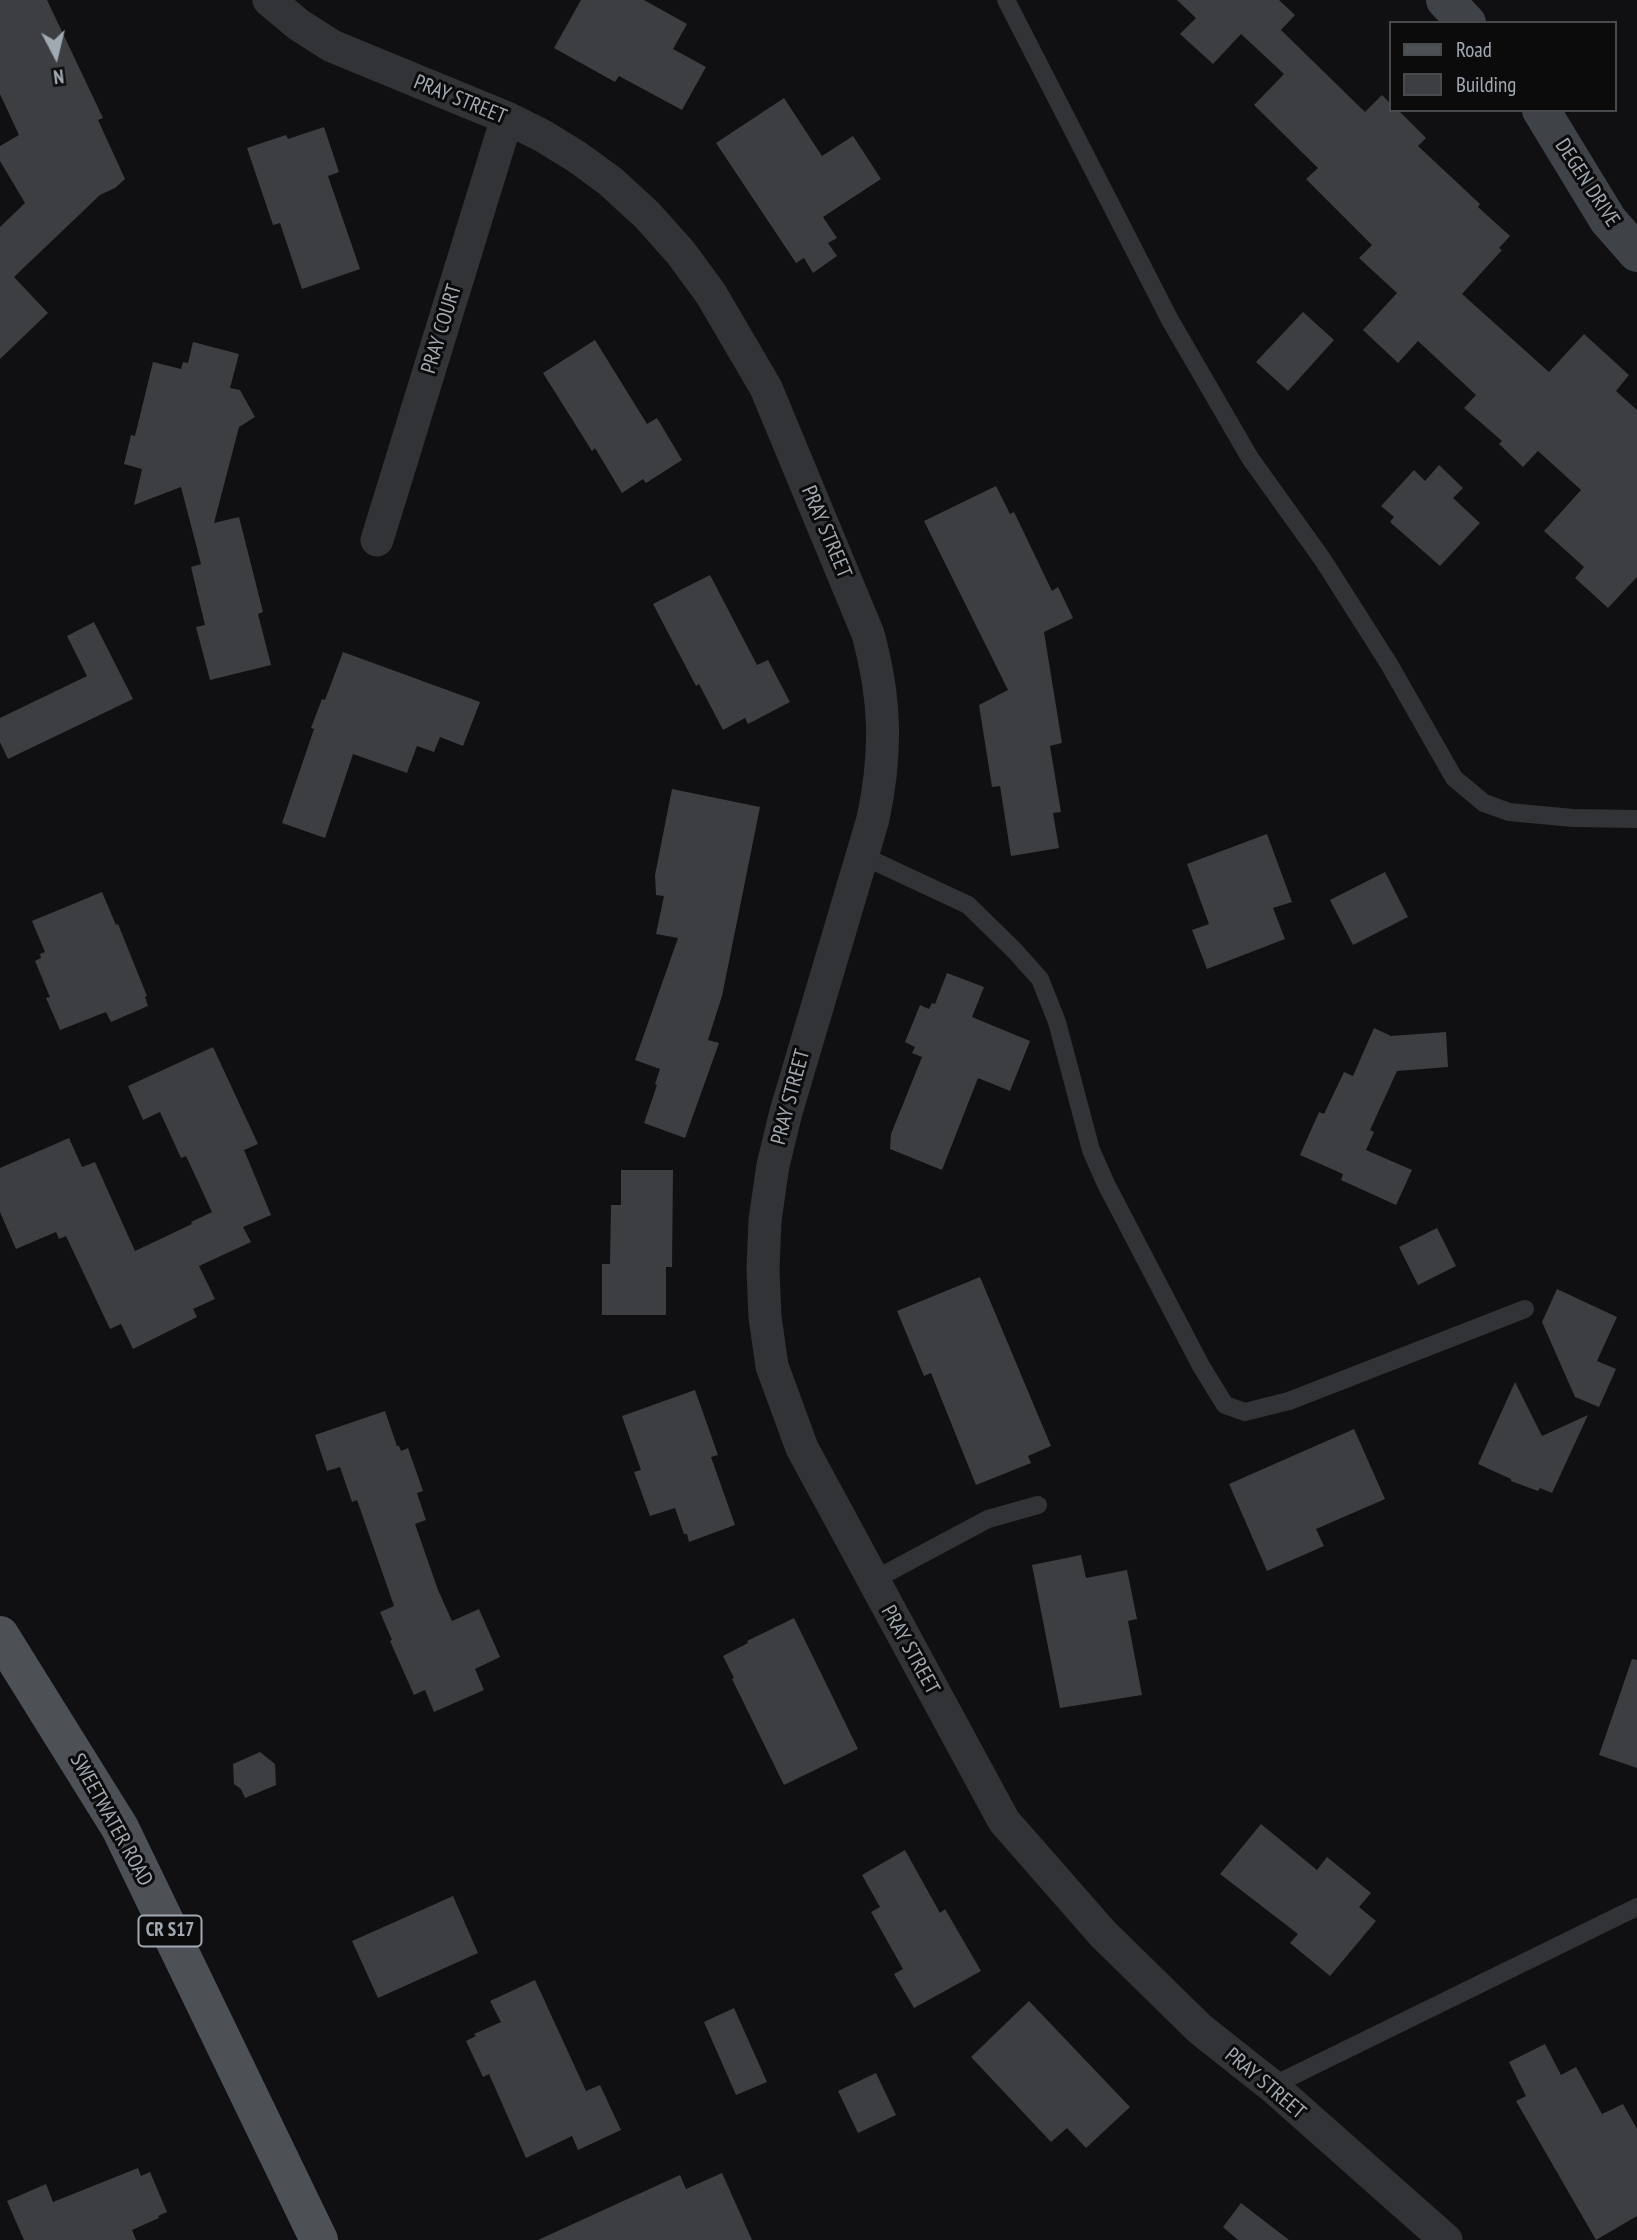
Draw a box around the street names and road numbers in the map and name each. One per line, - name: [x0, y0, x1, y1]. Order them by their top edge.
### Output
- street label: PRAY STREET: [410, 70, 510, 130]
- street label: DEGEN DRIVE: [1549, 134, 1625, 232]
- street label: PRAY COURT: [417, 281, 467, 377]
- street label: PRAY STREET: [795, 482, 857, 582]
- street label: PRAY STREET: [766, 1047, 816, 1147]
- street label: PRAY STREET: [875, 1601, 945, 1699]
- street label: SWEETWATER ROAD: [64, 1750, 158, 1890]
- road number: CR S17: [138, 1915, 202, 1946]
- street label: PRAY STREET: [1219, 2043, 1311, 2125]

